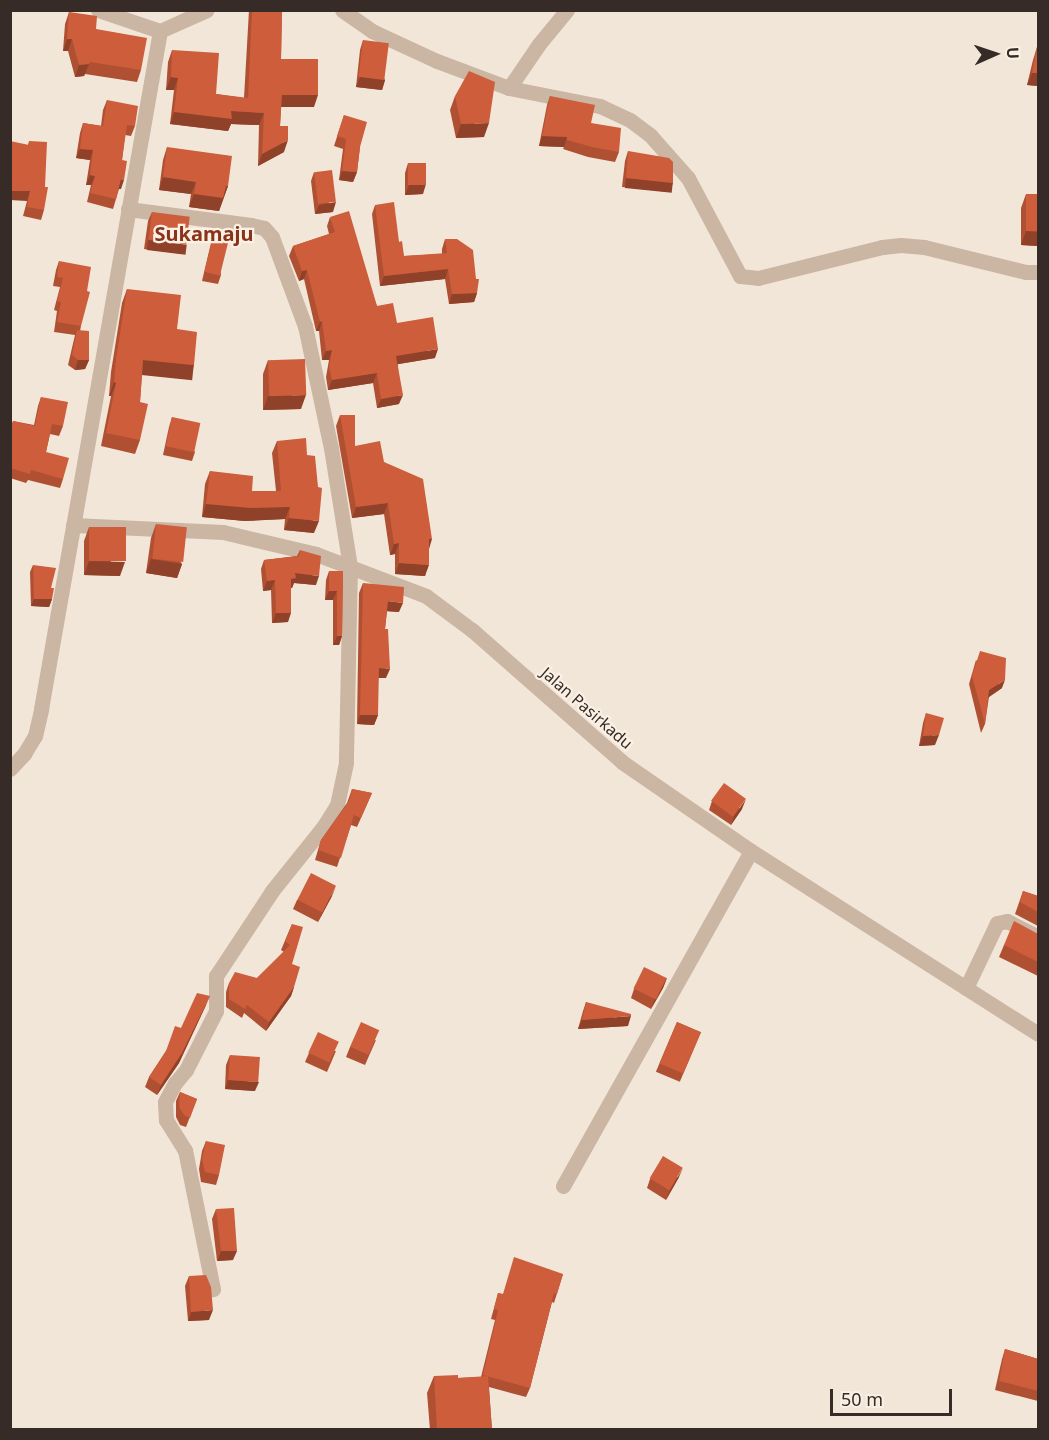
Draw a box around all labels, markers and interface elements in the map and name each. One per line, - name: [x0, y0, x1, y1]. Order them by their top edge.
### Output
- north arrow: [965, 24, 1025, 84]
- text: U: [1002, 46, 1024, 60]
- district label: Sukamaju: [155, 221, 253, 245]
- street label: Jalan Pasirkadu: [537, 663, 637, 753]
- scale bar: [833, 1377, 954, 1415]
- text: 50 m: [841, 1387, 883, 1411]

